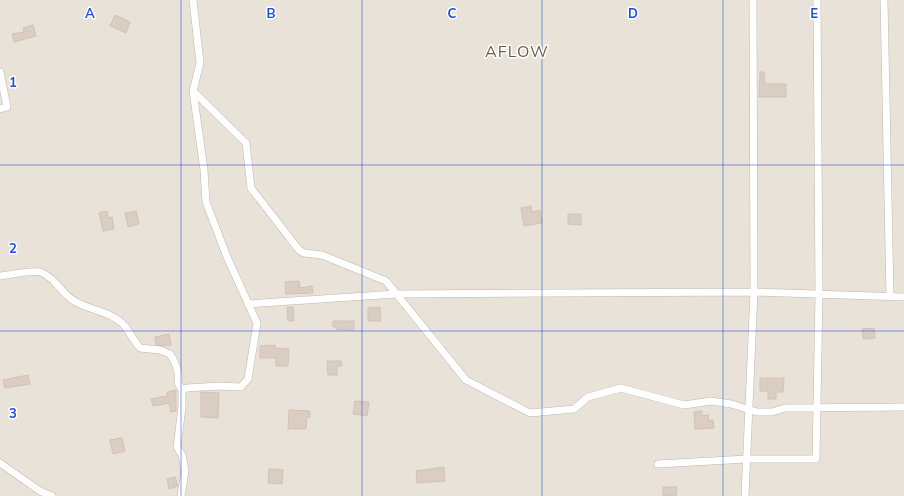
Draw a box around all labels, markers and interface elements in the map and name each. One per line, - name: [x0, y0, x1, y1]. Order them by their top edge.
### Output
- text: A: [85, 5, 95, 21]
- text: B: [267, 5, 276, 21]
- text: C: [448, 5, 457, 21]
- text: D: [628, 5, 638, 21]
- text: E: [810, 5, 818, 21]
- district label: AFLOW: [485, 41, 549, 61]
- text: 1: [9, 74, 17, 90]
- text: 2: [9, 240, 17, 256]
- text: 3: [9, 405, 17, 421]

